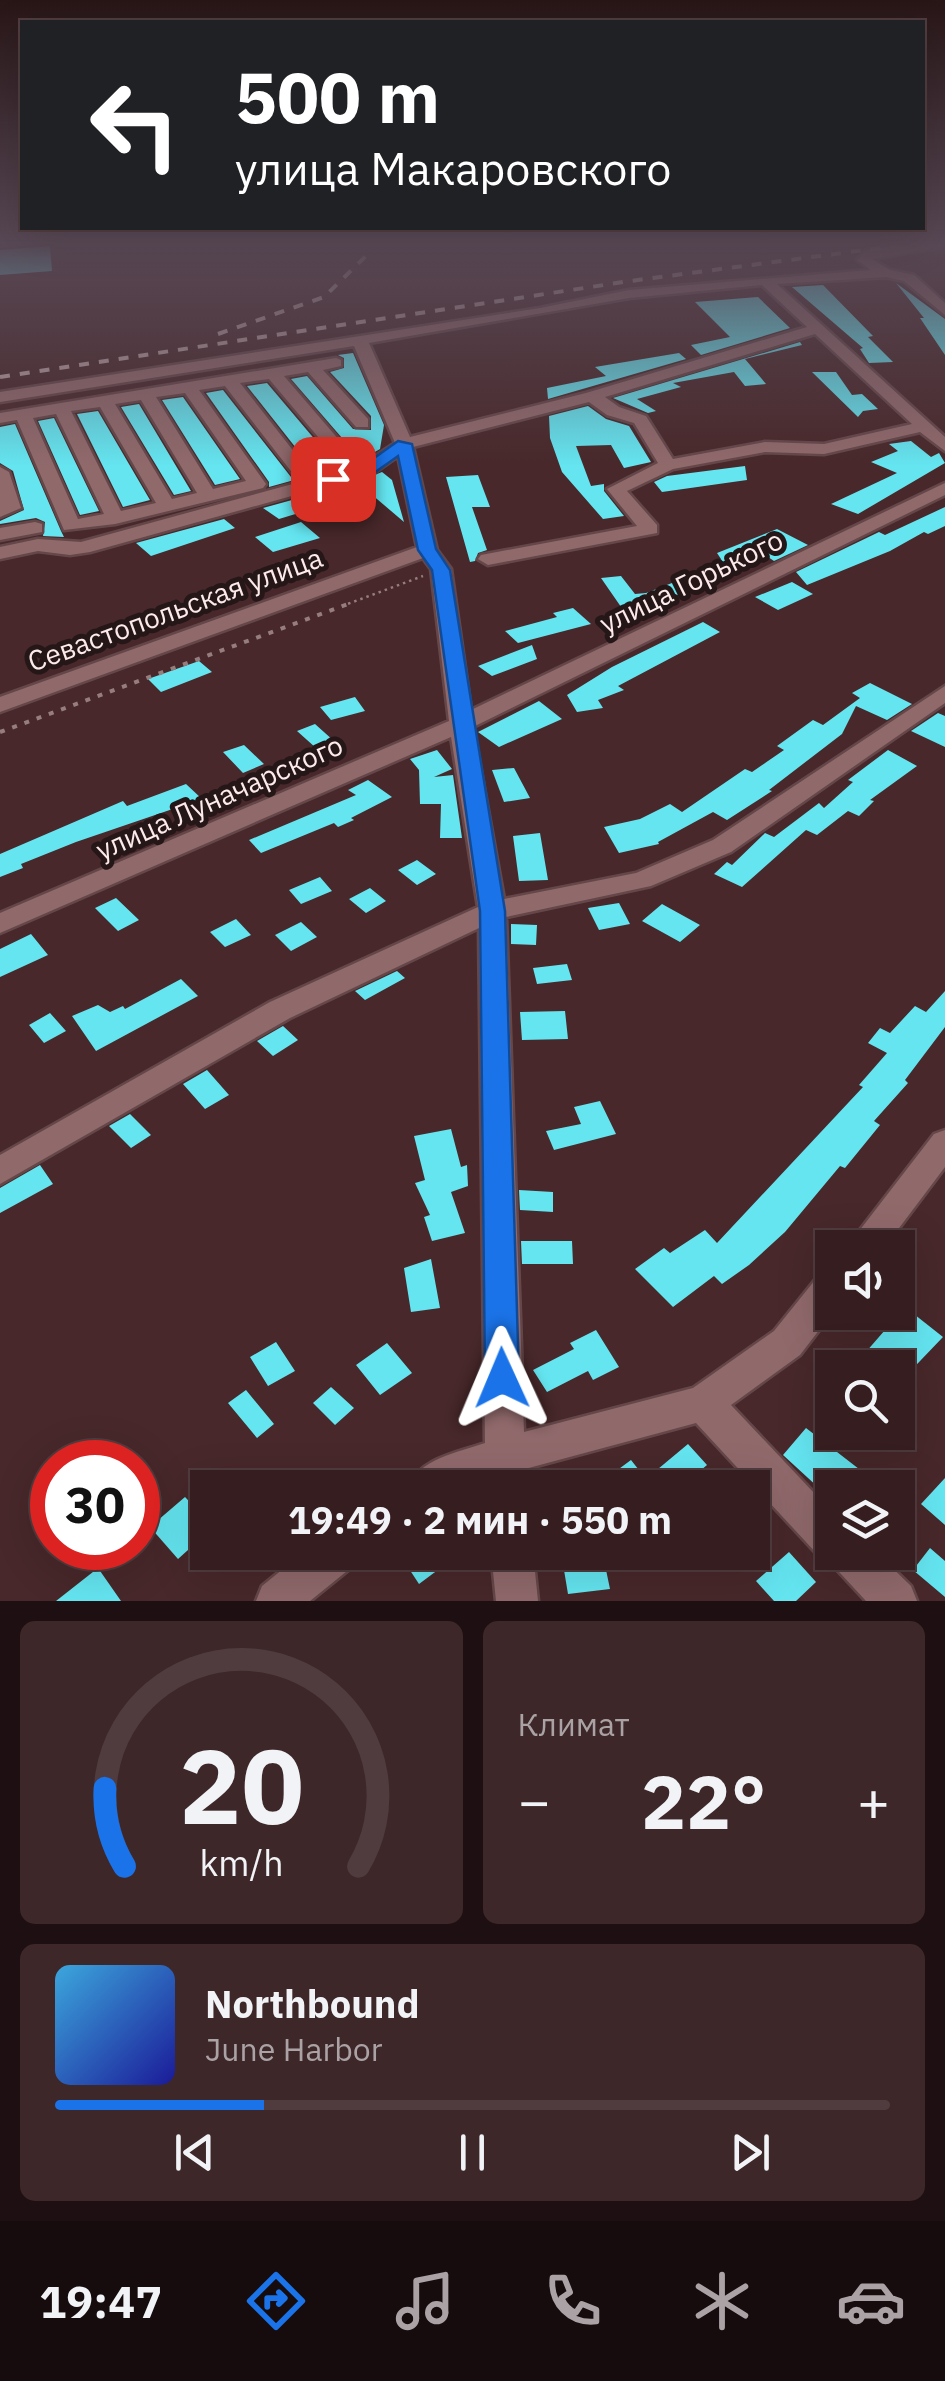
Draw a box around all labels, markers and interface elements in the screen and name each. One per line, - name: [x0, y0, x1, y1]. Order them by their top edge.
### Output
- text: 500 m: [235, 51, 440, 142]
- icon: left: [70, 60, 200, 190]
- text: улица Макаровского: [235, 139, 671, 197]
- pin: [291, 437, 376, 522]
- icon: arrive: [306, 452, 361, 507]
- street label: улица Горького: [593, 521, 789, 641]
- street label: Севастопольская улица: [22, 538, 328, 680]
- street label: улица Луначарского: [90, 726, 348, 868]
- map controls: [815, 1230, 915, 1570]
- button: sound: [815, 1230, 915, 1330]
- position arrow: [450, 1326, 554, 1430]
- button: search: [815, 1350, 915, 1450]
- speed limit sign: 30: [30, 1440, 160, 1570]
- button: layers: [815, 1470, 915, 1570]
- text: 19:49 · 2 мин · 550 m: [288, 1495, 672, 1544]
- text: Климат: [518, 1703, 630, 1745]
- text: 20: [179, 1717, 304, 1853]
- text: 22°: [641, 1752, 766, 1850]
- text: −: [518, 1765, 551, 1836]
- text: +: [857, 1765, 890, 1836]
- text: km/h: [199, 1839, 283, 1886]
- text: Northbound: [205, 1979, 420, 2028]
- text: June Harbor: [205, 2028, 382, 2070]
- icon: previous: [167, 2125, 222, 2180]
- icon: pause: [445, 2125, 500, 2180]
- icon: next: [723, 2125, 778, 2180]
- icon: directions: [241, 2266, 311, 2336]
- icon: music: [390, 2266, 460, 2336]
- icon: phone: [538, 2266, 608, 2336]
- icon: climate: [687, 2266, 757, 2336]
- icon: car: [836, 2266, 906, 2336]
- text: 19:47: [39, 2272, 162, 2330]

